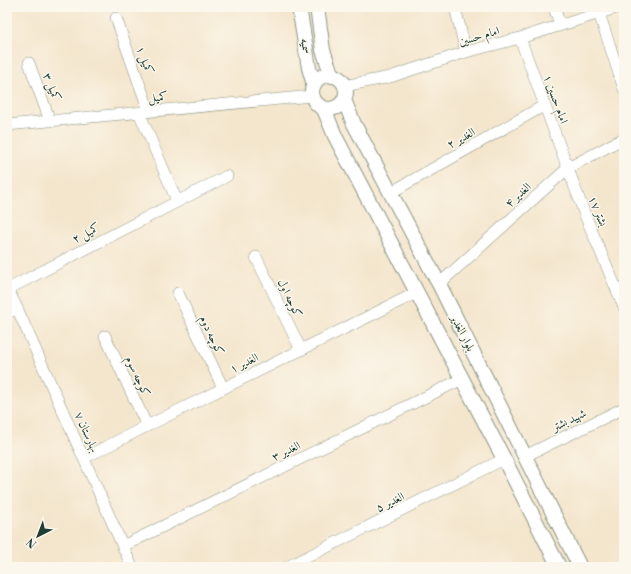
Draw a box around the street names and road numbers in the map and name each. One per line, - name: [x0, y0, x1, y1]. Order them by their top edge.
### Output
- street label: امام حسین: [457, 23, 502, 52]
- street label: سمیه: [297, 37, 314, 55]
- street label: کمیل ۱: [132, 44, 157, 77]
- street label: کمیل ۳: [38, 71, 64, 104]
- street label: امام حسین ۱: [537, 73, 571, 127]
- street label: کمیل: [148, 89, 169, 107]
- street label: الغدیر ۲: [445, 124, 478, 152]
- street label: الغدیر ۴: [502, 180, 535, 211]
- street label: بشتر ۱۷: [585, 194, 611, 229]
- street label: کمیل ۲: [70, 220, 103, 248]
- street label: کوچه اول: [273, 277, 305, 320]
- street label: بلوار الغدیر: [446, 310, 478, 354]
- street label: کوچه دوم: [193, 313, 227, 359]
- street label: الغدیر ۱: [227, 350, 261, 377]
- street label: کوچه سوم: [119, 354, 153, 400]
- street label: شهید بشتر: [548, 406, 589, 436]
- street label: بهارستان ۷: [71, 410, 102, 455]
- street label: الغدیر ۳: [269, 438, 303, 465]
- street label: الغدیر ۵: [373, 489, 407, 516]

